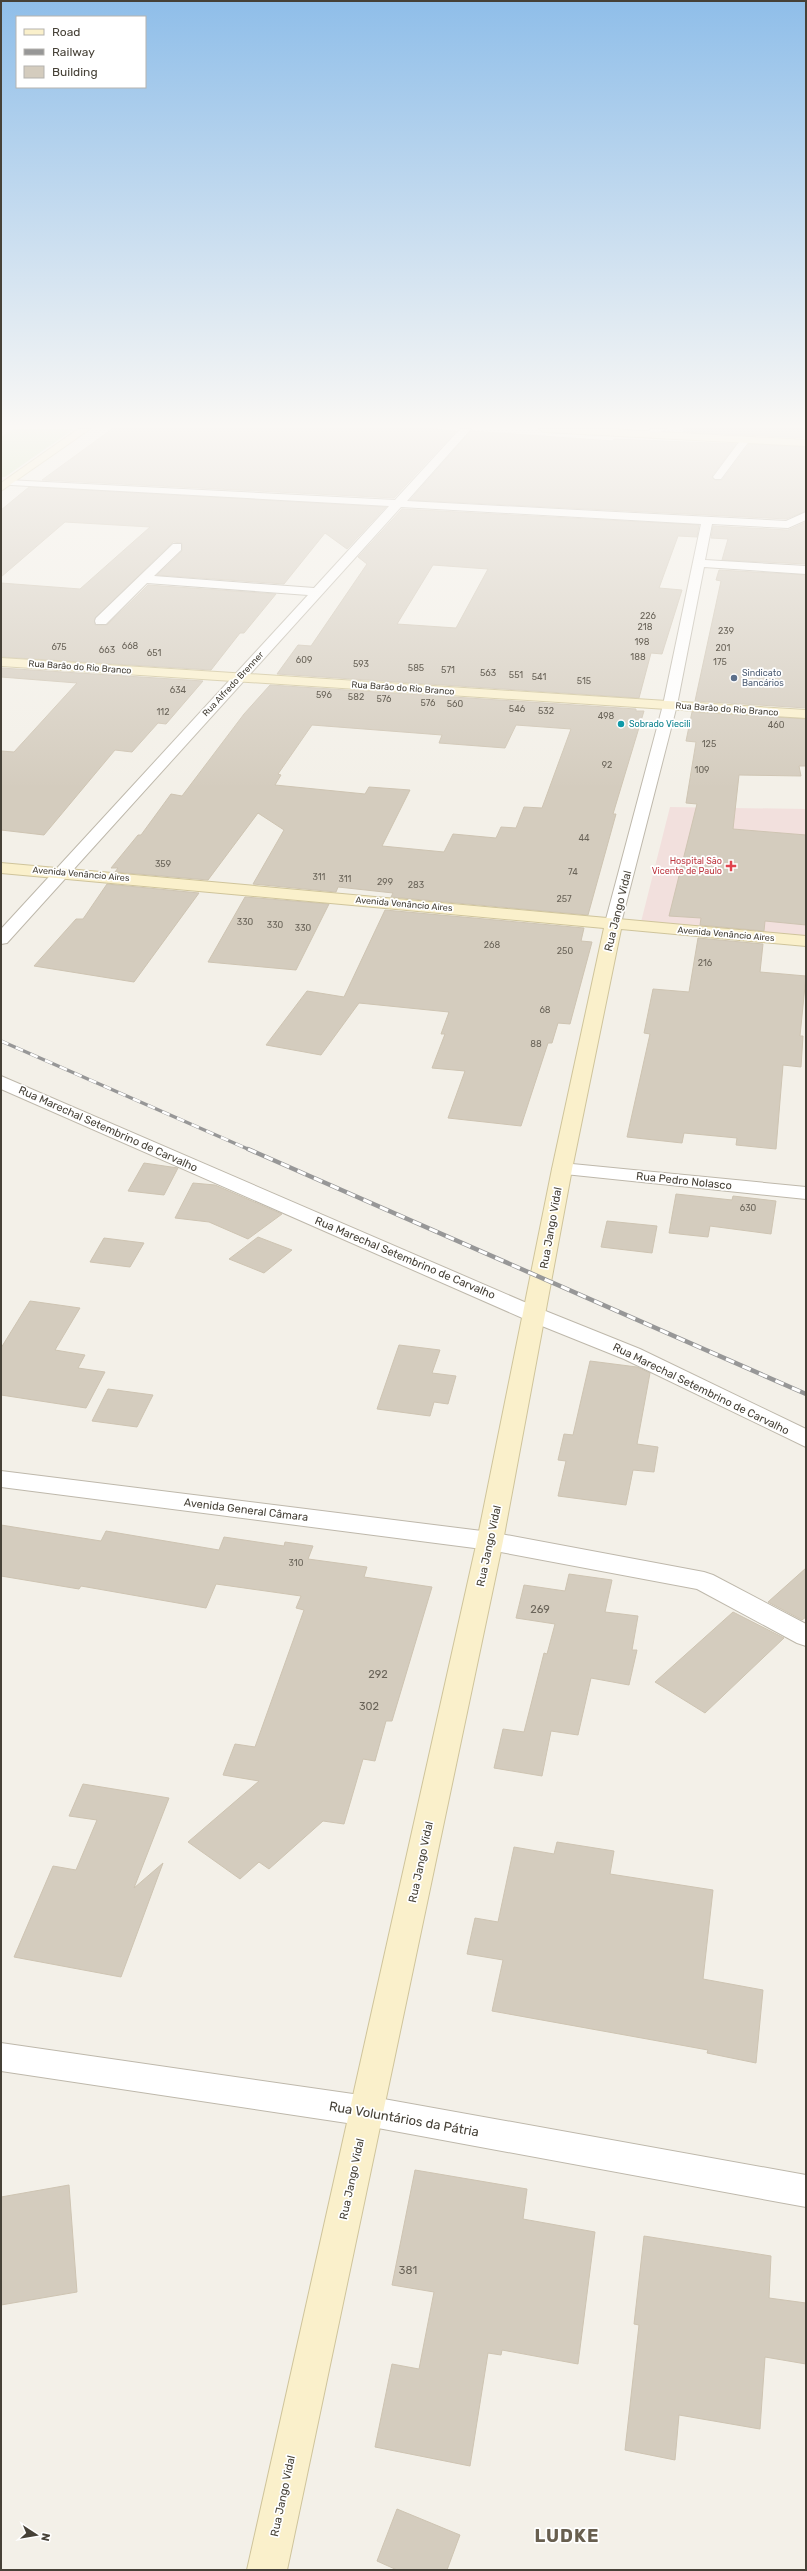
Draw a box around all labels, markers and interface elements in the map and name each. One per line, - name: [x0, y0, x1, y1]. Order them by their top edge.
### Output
- legend: [16, 16, 146, 88]
- text: Road: [52, 25, 80, 39]
- text: Railway: [52, 45, 95, 59]
- text: Building: [52, 65, 98, 79]
- house number: 226: [640, 611, 657, 621]
- house number: 218: [638, 622, 653, 632]
- house number: 239: [718, 626, 734, 636]
- house number: 198: [635, 637, 650, 647]
- house number: 668: [122, 641, 139, 651]
- house number: 675: [51, 642, 67, 652]
- house number: 201: [716, 643, 731, 653]
- house number: 663: [99, 645, 115, 655]
- house number: 651: [147, 648, 161, 658]
- street label: Rua Alfredo Brenner: [200, 649, 266, 718]
- house number: 188: [630, 652, 646, 662]
- house number: 609: [296, 655, 312, 665]
- house number: 175: [713, 657, 727, 667]
- street label: Rua Barão do Rio Branco: [28, 658, 132, 676]
- house number: 593: [353, 659, 369, 669]
- house number: 585: [408, 663, 424, 673]
- house number: 571: [441, 665, 455, 675]
- house number: 563: [480, 668, 496, 678]
- place label: Sindicato Bancários: [742, 668, 784, 688]
- house number: 551: [509, 670, 523, 680]
- house number: 541: [532, 672, 546, 682]
- marker: Sindicato Bancários: [729, 673, 739, 683]
- house number: 515: [577, 676, 591, 686]
- street label: Rua Barão do Rio Branco: [351, 679, 455, 697]
- house number: 634: [170, 685, 187, 695]
- house number: 596: [316, 690, 333, 700]
- house number: 582: [348, 692, 364, 702]
- house number: 576: [376, 694, 392, 704]
- house number: 576: [420, 698, 436, 708]
- house number: 560: [447, 699, 464, 709]
- street label: Rua Barão do Rio Branco: [675, 700, 779, 718]
- house number: 546: [509, 704, 526, 714]
- house number: 532: [538, 706, 554, 716]
- house number: 112: [157, 707, 170, 717]
- house number: 498: [598, 711, 615, 721]
- marker: Sobrado Viecili: [616, 719, 626, 729]
- place label: Sobrado Viecili: [629, 719, 691, 729]
- house number: 460: [768, 720, 785, 730]
- house number: 125: [702, 739, 716, 749]
- house number: 92: [602, 760, 612, 770]
- house number: 109: [695, 765, 709, 775]
- house number: 44: [578, 833, 590, 843]
- place label: Hospital São Vicente de Paulo: [652, 856, 722, 876]
- house number: 359: [155, 859, 171, 869]
- marker: Hospital São Vicente de Paulo: [725, 860, 737, 872]
- street label: Avenida Venâncio Aires: [32, 865, 130, 883]
- house number: 74: [568, 867, 578, 877]
- street label: Rua Jango Vidal: [602, 869, 634, 953]
- house number: 311: [313, 872, 326, 882]
- house number: 311: [339, 874, 352, 884]
- house number: 299: [377, 877, 393, 887]
- house number: 283: [408, 880, 424, 890]
- house number: 257: [556, 894, 572, 904]
- street label: Avenida Venâncio Aires: [355, 895, 453, 913]
- house number: 330: [237, 917, 254, 927]
- house number: 330: [267, 920, 284, 930]
- house number: 330: [295, 923, 312, 933]
- street label: Avenida Venâncio Aires: [677, 925, 775, 943]
- house number: 268: [484, 940, 500, 950]
- house number: 250: [557, 946, 573, 956]
- house number: 216: [698, 958, 713, 968]
- house number: 68: [539, 1005, 551, 1015]
- house number: 88: [530, 1039, 542, 1049]
- street label: Rua Marechal Setembrino de Carvalho: [16, 1083, 200, 1175]
- street label: Rua Pedro Nolasco: [636, 1170, 732, 1192]
- street label: Rua Jango Vidal: [537, 1186, 565, 1270]
- house number: 630: [740, 1203, 757, 1213]
- street label: Rua Marechal Setembrino de Carvalho: [313, 1214, 497, 1302]
- street label: Rua Marechal Setembrino de Carvalho: [611, 1340, 791, 1438]
- street label: Avenida General Câmara: [183, 1496, 309, 1524]
- street label: Rua Jango Vidal: [474, 1504, 504, 1588]
- house number: 310: [289, 1558, 304, 1568]
- house number: 269: [530, 1603, 550, 1616]
- house number: 292: [368, 1668, 388, 1681]
- house number: 302: [359, 1700, 379, 1713]
- street label: Rua Jango Vidal: [406, 1820, 436, 1904]
- street label: Rua Voluntários da Pátria: [328, 2098, 480, 2140]
- street label: Rua Jango Vidal: [337, 2137, 367, 2221]
- house number: 381: [399, 2264, 417, 2277]
- street label: Rua Jango Vidal: [268, 2454, 298, 2538]
- north arrow: [16, 2515, 56, 2555]
- district label: LUDKE: [535, 2525, 599, 2547]
- text: N: [38, 2532, 52, 2542]

